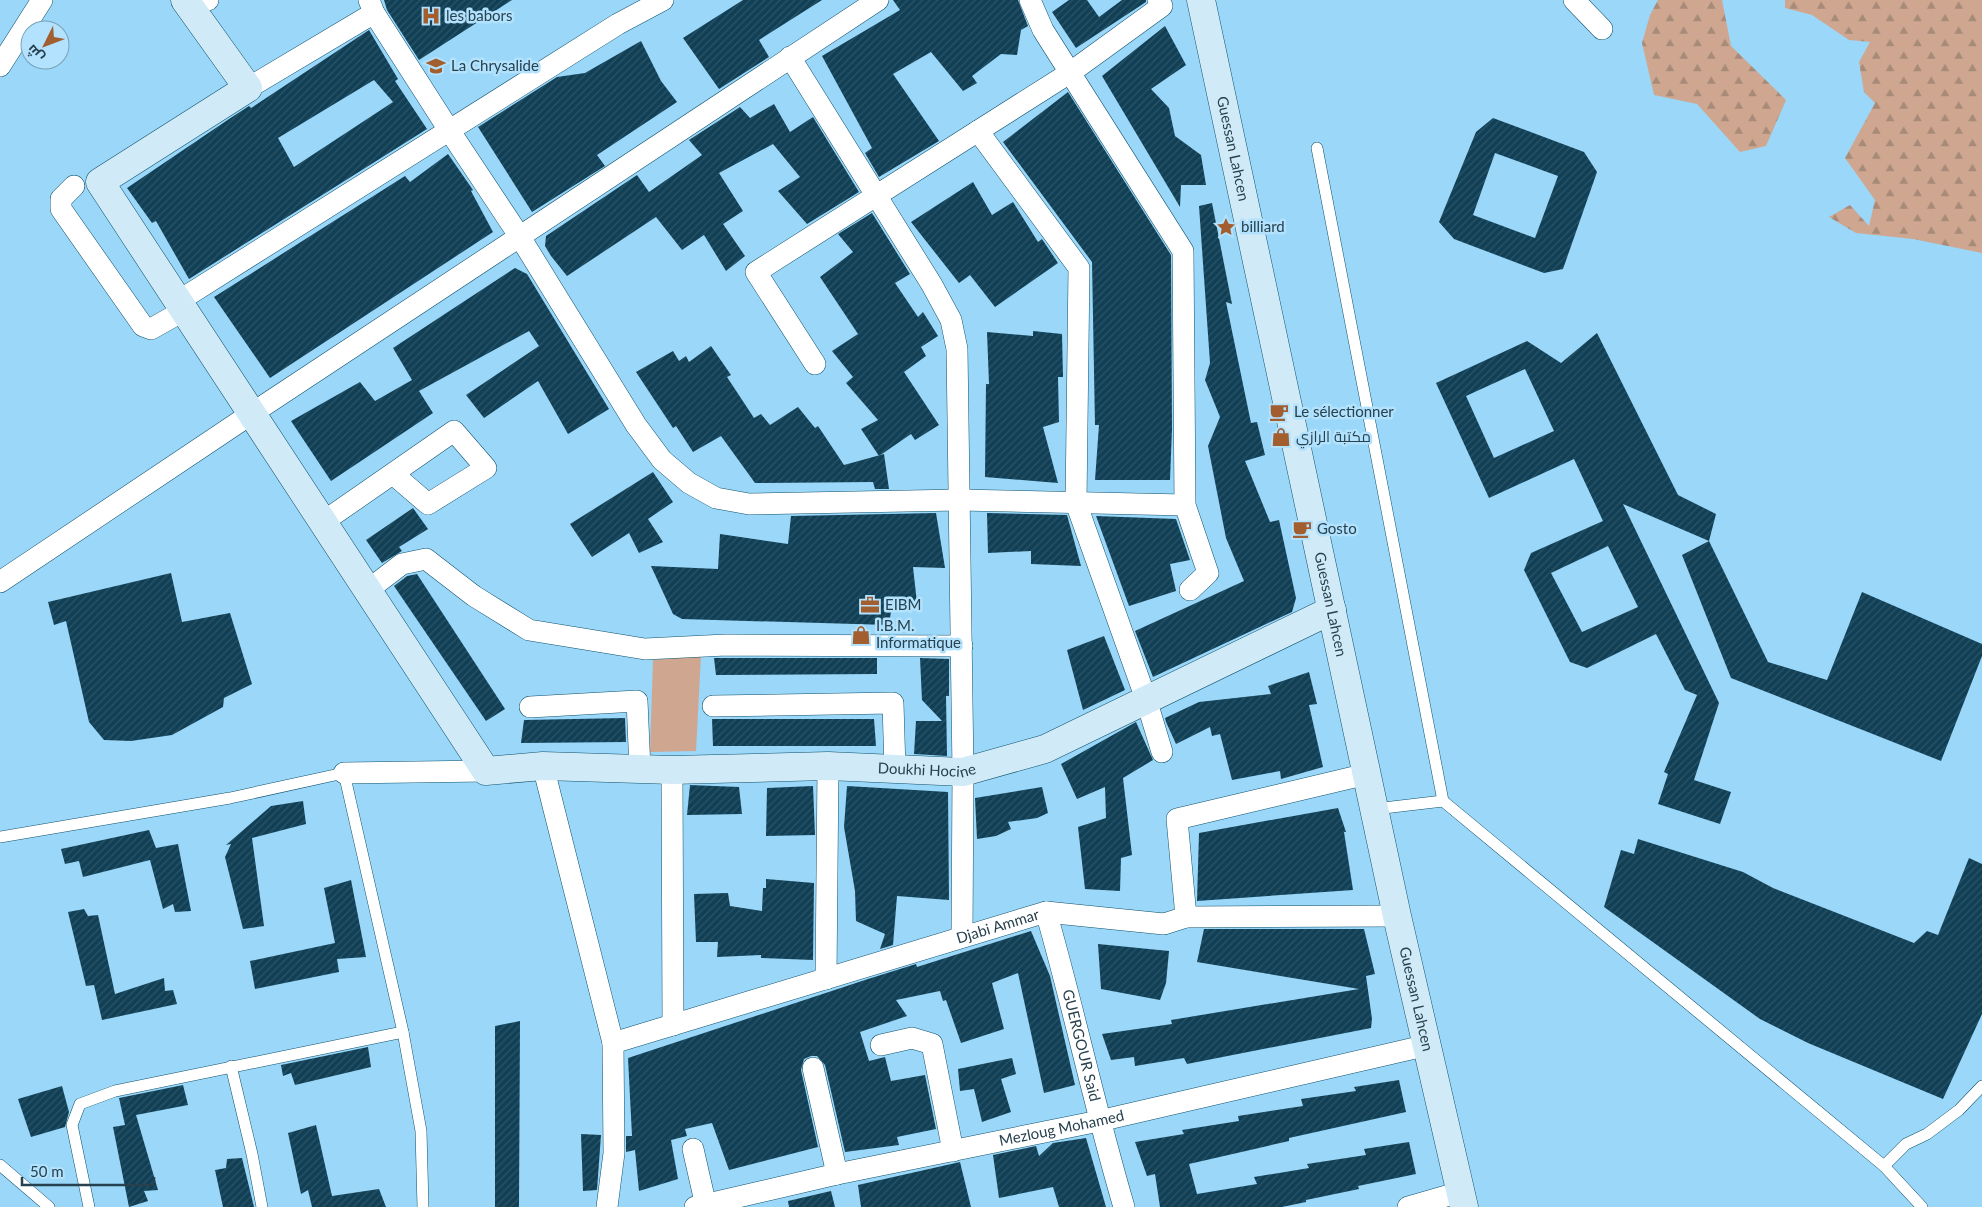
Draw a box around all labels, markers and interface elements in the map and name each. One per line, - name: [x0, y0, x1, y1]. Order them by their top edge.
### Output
- hospital icon: les babors: [420, 5, 442, 27]
- place label: les babors: [446, 6, 512, 24]
- north arrow: [20, 20, 70, 70]
- text: ش: [23, 41, 48, 66]
- school or university icon: La Chrysalide: [425, 55, 447, 77]
- place label: La Chrysalide: [451, 56, 539, 74]
- street label: Guessan Lahcen: [1214, 94, 1254, 202]
- place icon: billiard: [1215, 216, 1237, 238]
- place label: billiard: [1241, 217, 1285, 235]
- cafe icon: Le sélectionner: [1268, 401, 1290, 423]
- place label: Le sélectionner: [1294, 402, 1394, 420]
- shop icon: مكتبة الرازي: [1270, 426, 1292, 448]
- place label: مكتبة الرازي: [1296, 427, 1371, 449]
- cafe icon: Gosto: [1291, 518, 1313, 540]
- place label: Gosto: [1317, 519, 1357, 537]
- street label: Guessan Lahcen: [1311, 550, 1351, 658]
- office icon: EIBM: [859, 594, 881, 616]
- place label: EIBM: [885, 595, 922, 613]
- place label: I.B.M. Informatique: [876, 616, 961, 651]
- shop icon: I.B.M. Informatique: [850, 624, 872, 646]
- street label: Doukhi Hocine: [877, 758, 978, 781]
- street label: Djabi Ammar: [954, 904, 1041, 947]
- street label: Guessan Lahcen: [1396, 945, 1438, 1053]
- street label: GUERGOUR Said: [1059, 987, 1105, 1103]
- street label: Mezloug Mohamed: [997, 1106, 1126, 1149]
- scale bar: [22, 1154, 155, 1186]
- text: 50 m: [30, 1162, 64, 1180]

